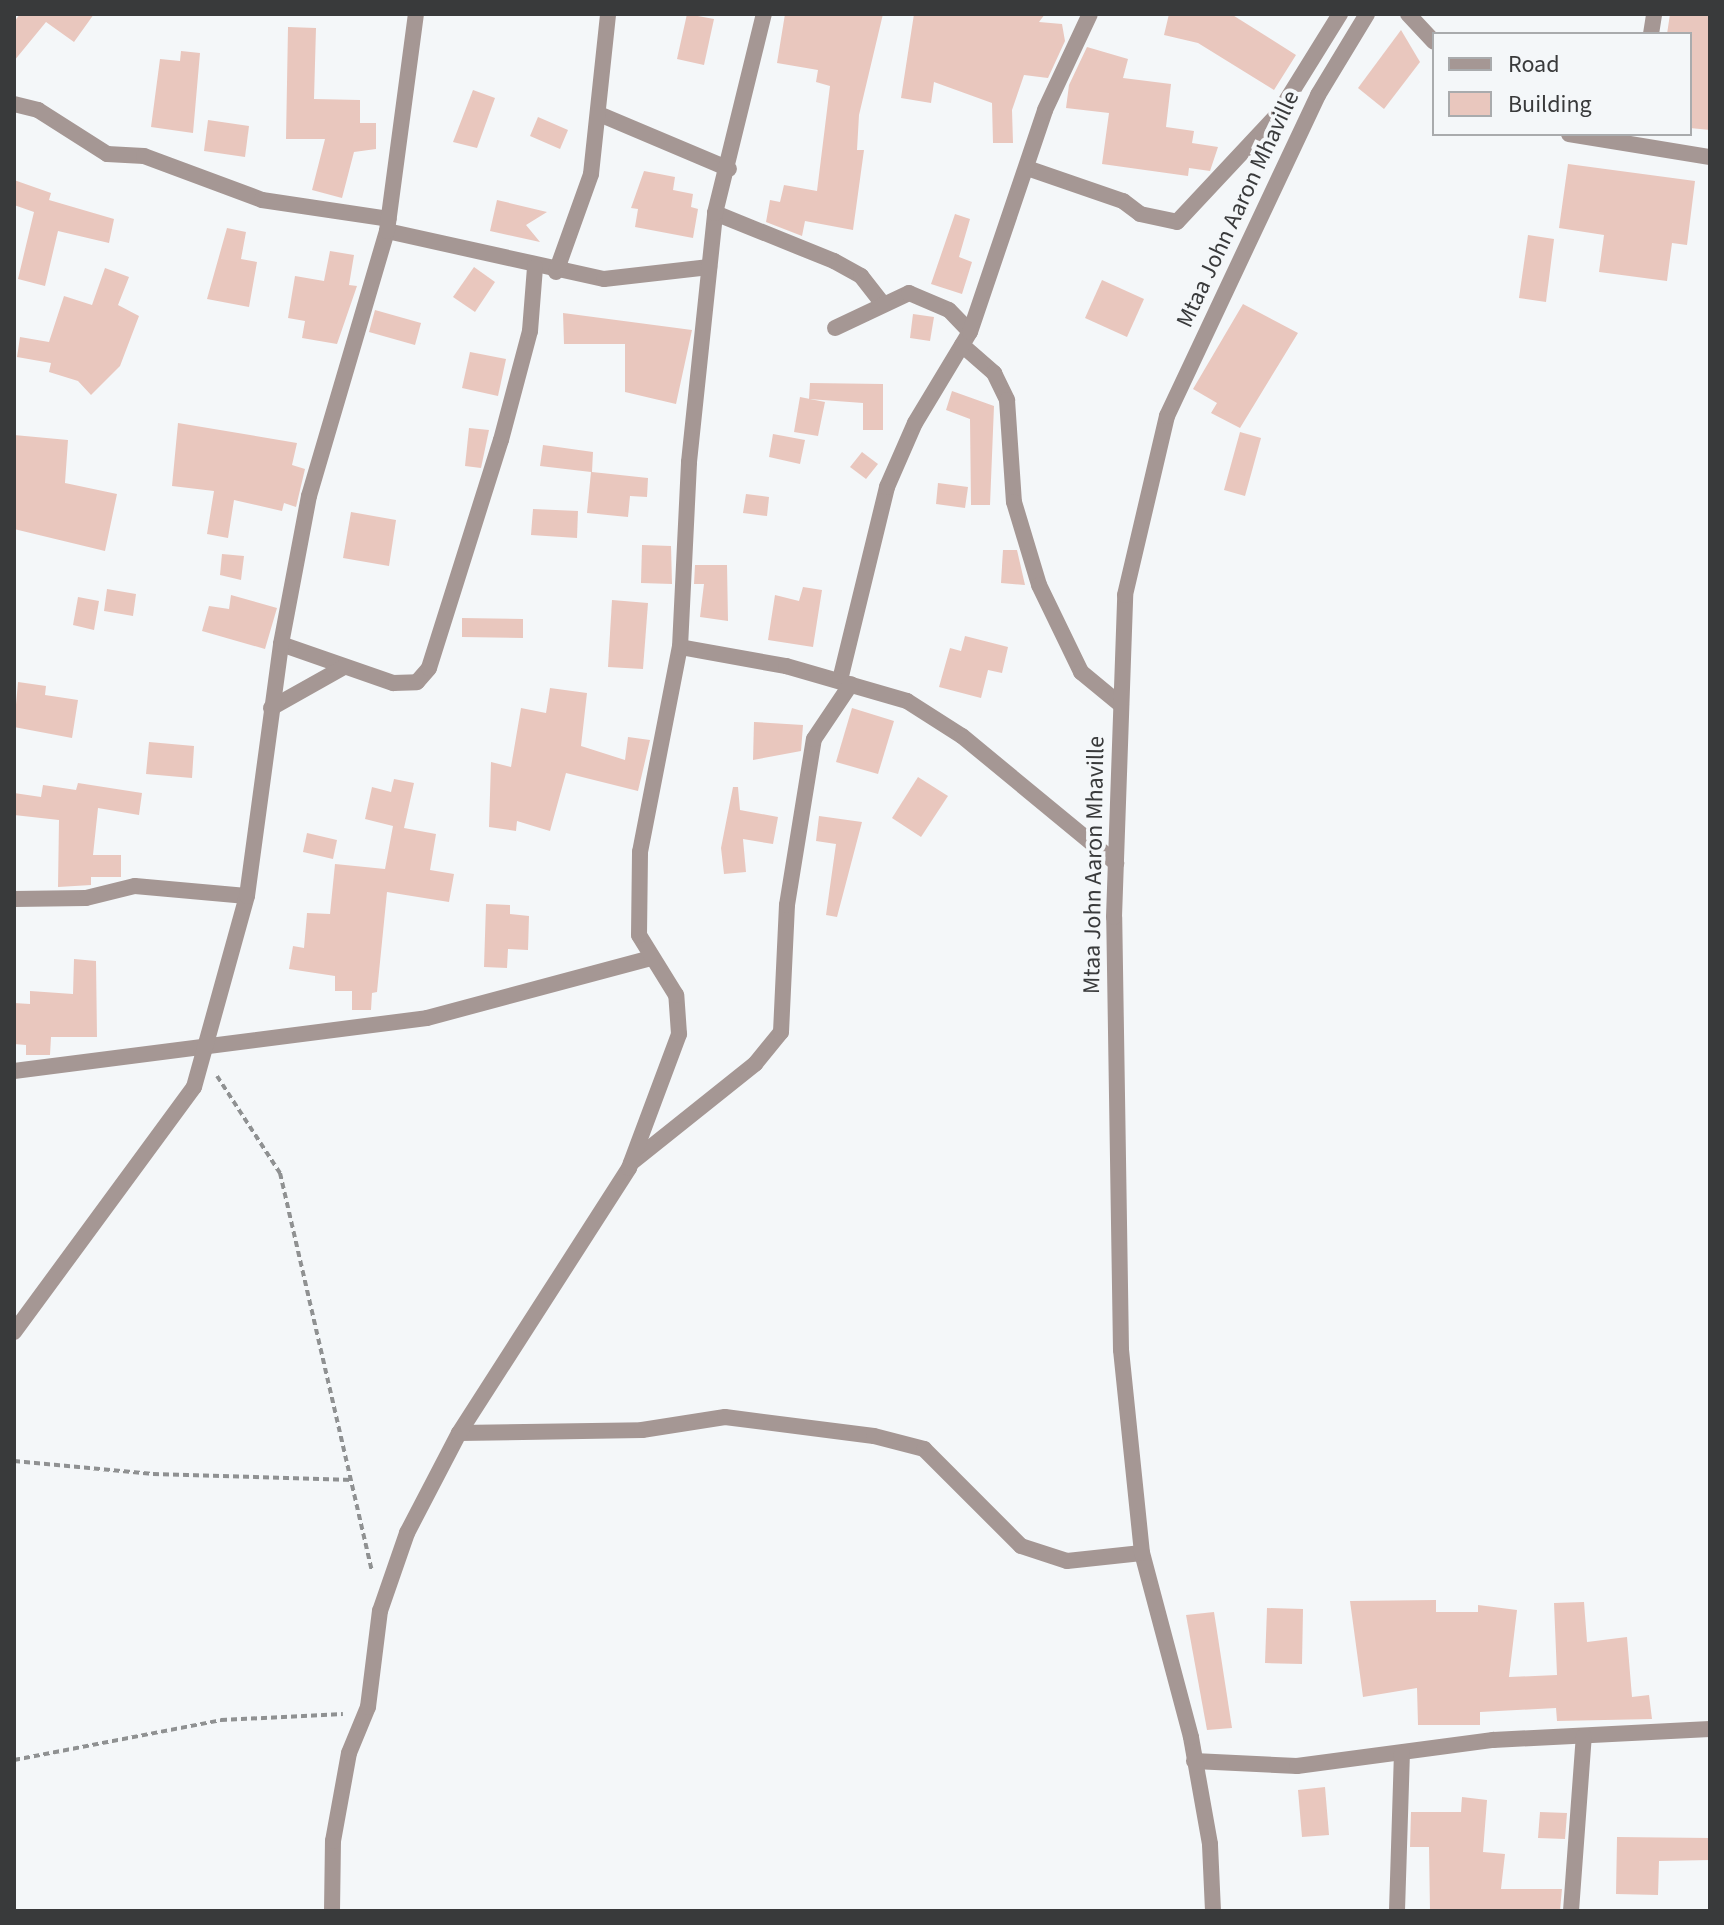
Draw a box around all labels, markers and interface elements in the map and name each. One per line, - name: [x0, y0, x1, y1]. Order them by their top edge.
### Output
- legend: [1432, 32, 1692, 136]
- text: Road: [1508, 47, 1560, 82]
- street label: Mtaa John Aaron Mhaville: [1170, 86, 1306, 332]
- text: Building: [1508, 87, 1592, 122]
- street label: Mtaa John Aaron Mhaville: [1077, 736, 1111, 994]

